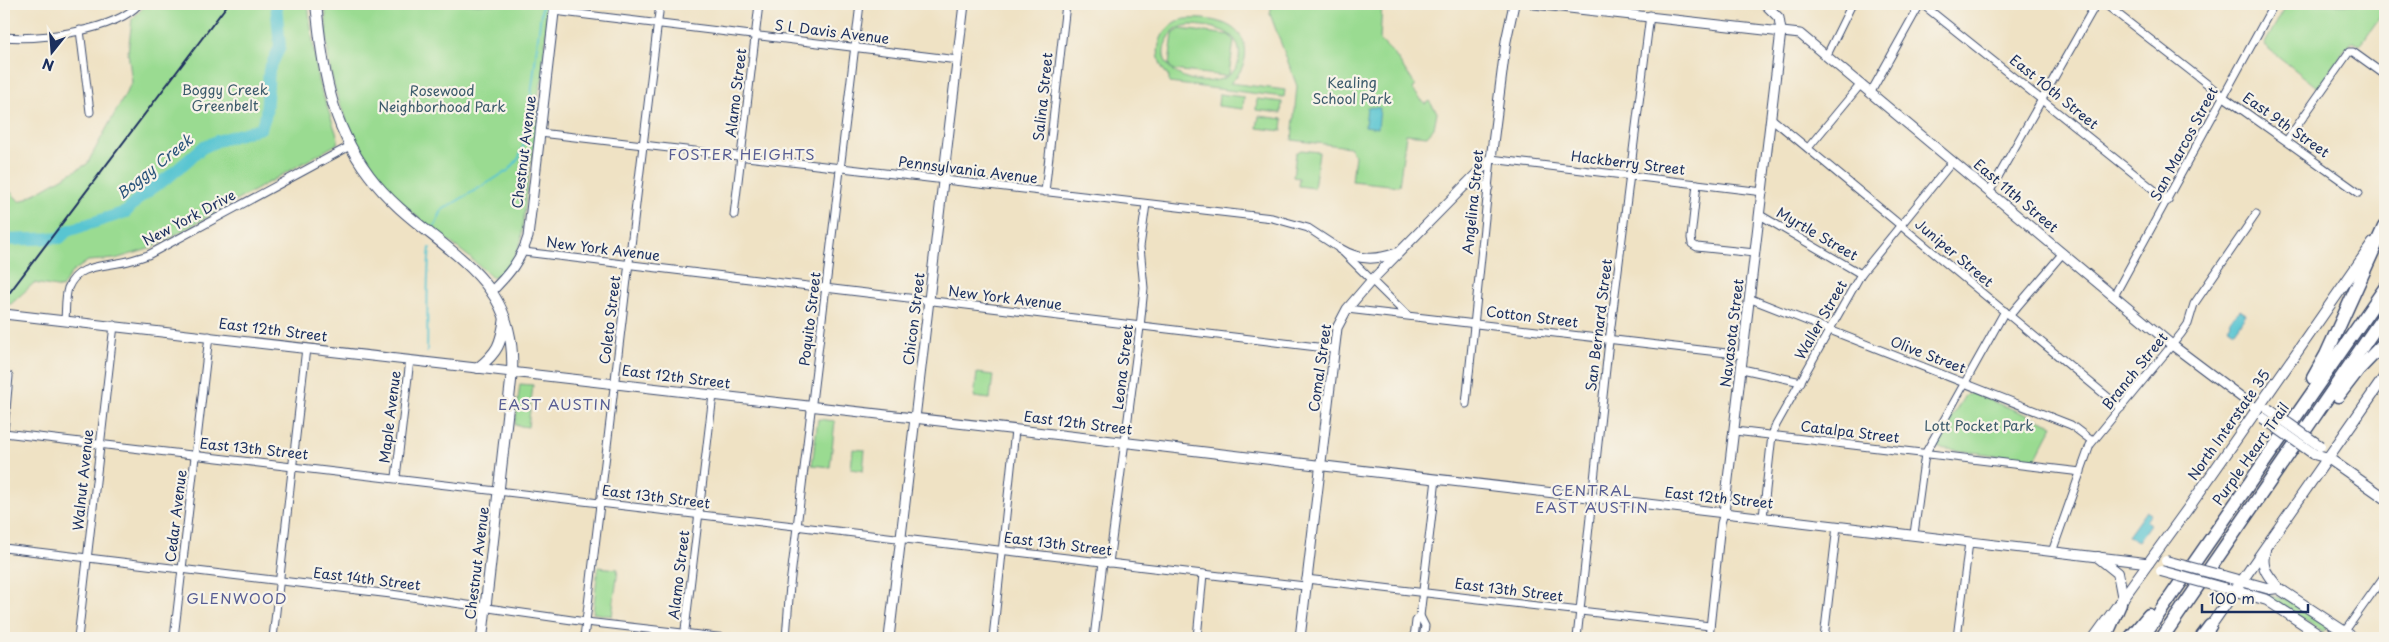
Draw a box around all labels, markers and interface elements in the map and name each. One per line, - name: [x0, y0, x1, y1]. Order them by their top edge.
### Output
- street label: S L Davis Avenue: [774, 14, 891, 49]
- north arrow: [28, 28, 78, 78]
- street label: Alamo Street: [720, 47, 751, 139]
- street label: East 10th Street: [2005, 49, 2103, 134]
- street label: Salina Street: [1027, 51, 1058, 142]
- text: N: [40, 53, 56, 77]
- park label: Kealing School Park: [1312, 72, 1392, 109]
- park label: Boggy Creek Greenbelt: [182, 79, 269, 116]
- park label: Rosewood Neighborhood Park: [378, 80, 506, 117]
- street label: San Marcos Street: [2145, 83, 2223, 205]
- street label: East 9th Street: [2239, 87, 2334, 162]
- street label: Chestnut Avenue: [506, 94, 541, 210]
- water label: Boggy Creek: [111, 127, 198, 204]
- district label: FOSTER HEIGHTS: [668, 142, 816, 165]
- street label: Hackberry Street: [1570, 145, 1687, 180]
- street label: Angelina Street: [1457, 148, 1488, 255]
- street label: Pennsylvania Avenue: [897, 151, 1039, 189]
- street label: East 11th Street: [1969, 154, 2063, 238]
- street label: New York Drive: [138, 184, 239, 251]
- street label: Myrtle Street: [1773, 202, 1862, 266]
- street label: Juniper Street: [1911, 213, 1998, 292]
- street label: New York Avenue: [545, 231, 662, 266]
- street label: San Bernard Street: [1580, 257, 1617, 392]
- street label: Poquito Street: [793, 270, 826, 367]
- street label: Chicon Street: [897, 271, 930, 366]
- street label: Coleto Street: [594, 274, 625, 365]
- street label: Waller Street: [1789, 276, 1852, 364]
- street label: Navasota Street: [1714, 277, 1749, 388]
- street label: New York Avenue: [947, 280, 1064, 315]
- street label: Cotton Street: [1485, 300, 1580, 333]
- street label: East 12th Street: [218, 312, 329, 347]
- street label: Leona Street: [1107, 323, 1138, 411]
- street label: Comal Street: [1303, 323, 1336, 413]
- street label: Branch Street: [2097, 327, 2173, 414]
- street label: Olive Street: [1887, 330, 1969, 379]
- street label: East 12th Street: [621, 359, 732, 394]
- street label: North Interstate 35: [2182, 365, 2275, 484]
- street label: Maple Avenue: [373, 369, 406, 464]
- district label: EAST AUSTIN: [498, 392, 612, 415]
- street label: Purple Heart Trail: [2207, 398, 2294, 509]
- street label: East 12th Street: [1023, 405, 1134, 440]
- street label: Catalpa Street: [1799, 415, 1901, 448]
- park label: Lott Pocket Park: [1924, 415, 2034, 436]
- street label: Walnut Avenue: [67, 428, 98, 532]
- street label: East 13th Street: [199, 432, 310, 465]
- street label: Cedar Avenue: [159, 468, 192, 563]
- district label: CENTRAL EAST AUSTIN: [1535, 478, 1649, 518]
- street label: East 13th Street: [601, 479, 712, 514]
- street label: East 12th Street: [1664, 481, 1775, 514]
- street label: Chestnut Avenue: [459, 505, 494, 621]
- street label: East 13th Street: [1003, 526, 1114, 561]
- street label: Alamo Street: [663, 529, 694, 621]
- street label: East 14th Street: [312, 561, 422, 596]
- street label: East 13th Street: [1454, 572, 1565, 607]
- scale bar: [2202, 582, 2308, 614]
- district label: GLENWOOD: [186, 586, 288, 609]
- text: 100 m: [2209, 586, 2255, 609]

